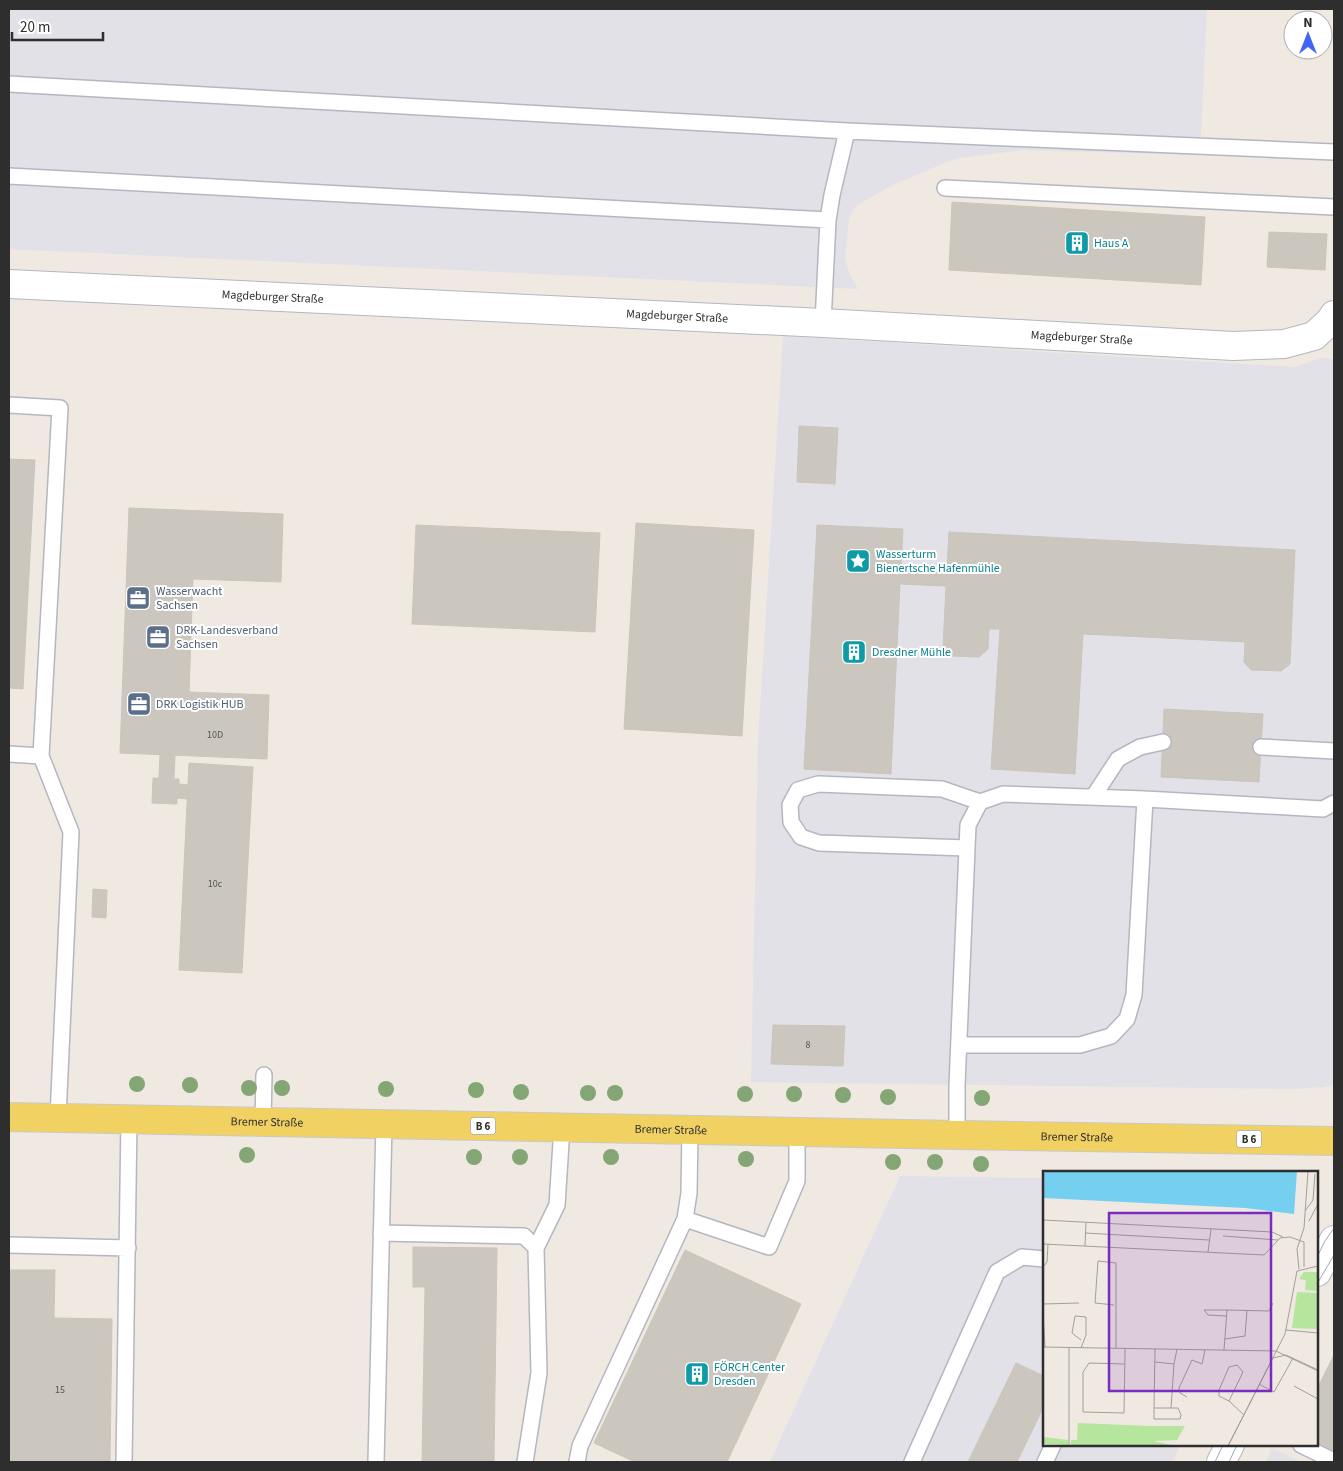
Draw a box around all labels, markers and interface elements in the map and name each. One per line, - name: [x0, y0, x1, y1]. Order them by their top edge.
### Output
- scale bar: [12, 10, 104, 42]
- north arrow: [1283, 10, 1333, 60]
- text: N: [1303, 13, 1313, 33]
- text: 20 m: [20, 17, 50, 38]
- building icon: Haus A: [1064, 230, 1090, 256]
- place label: Haus A: [1094, 235, 1129, 252]
- street label: Magdeburger Straße: [221, 286, 324, 308]
- street label: Magdeburger Straße: [626, 305, 729, 327]
- street label: Magdeburger Straße: [1030, 326, 1133, 349]
- place label: Wasserturm Bienertsche Hafenmühle: [876, 546, 1000, 577]
- place icon: Wasserturm Bienertsche Hafenmühle: [845, 548, 871, 574]
- place label: Wasserwacht Sachsen: [156, 583, 222, 614]
- office icon: Wasserwacht Sachsen: [125, 585, 151, 611]
- place label: DRK-Landesverband Sachsen: [176, 622, 278, 653]
- office icon: DRK-Landesverband Sachsen: [145, 624, 171, 650]
- building icon: Dresdner Mühle: [841, 639, 867, 665]
- place label: Dresdner Mühle: [872, 644, 951, 661]
- office icon: DRK Logistik HUB: [126, 691, 152, 717]
- place label: DRK Logistik HUB: [156, 696, 244, 713]
- house number: 10D: [207, 728, 223, 742]
- house number: 10c: [208, 877, 223, 891]
- house number: 8: [806, 1038, 811, 1052]
- street label: Bremer Straße: [231, 1113, 303, 1131]
- road number: B 6: [470, 1118, 496, 1134]
- street label: Bremer Straße: [634, 1120, 707, 1139]
- street label: Bremer Straße: [1040, 1128, 1113, 1146]
- road number: B 6: [1236, 1130, 1262, 1148]
- inset map: [1043, 1171, 1318, 1446]
- place label: FÖRCH Center Dresden: [714, 1359, 786, 1390]
- building icon: FÖRCH Center Dresden: [684, 1361, 710, 1387]
- house number: 15: [55, 1383, 65, 1397]

